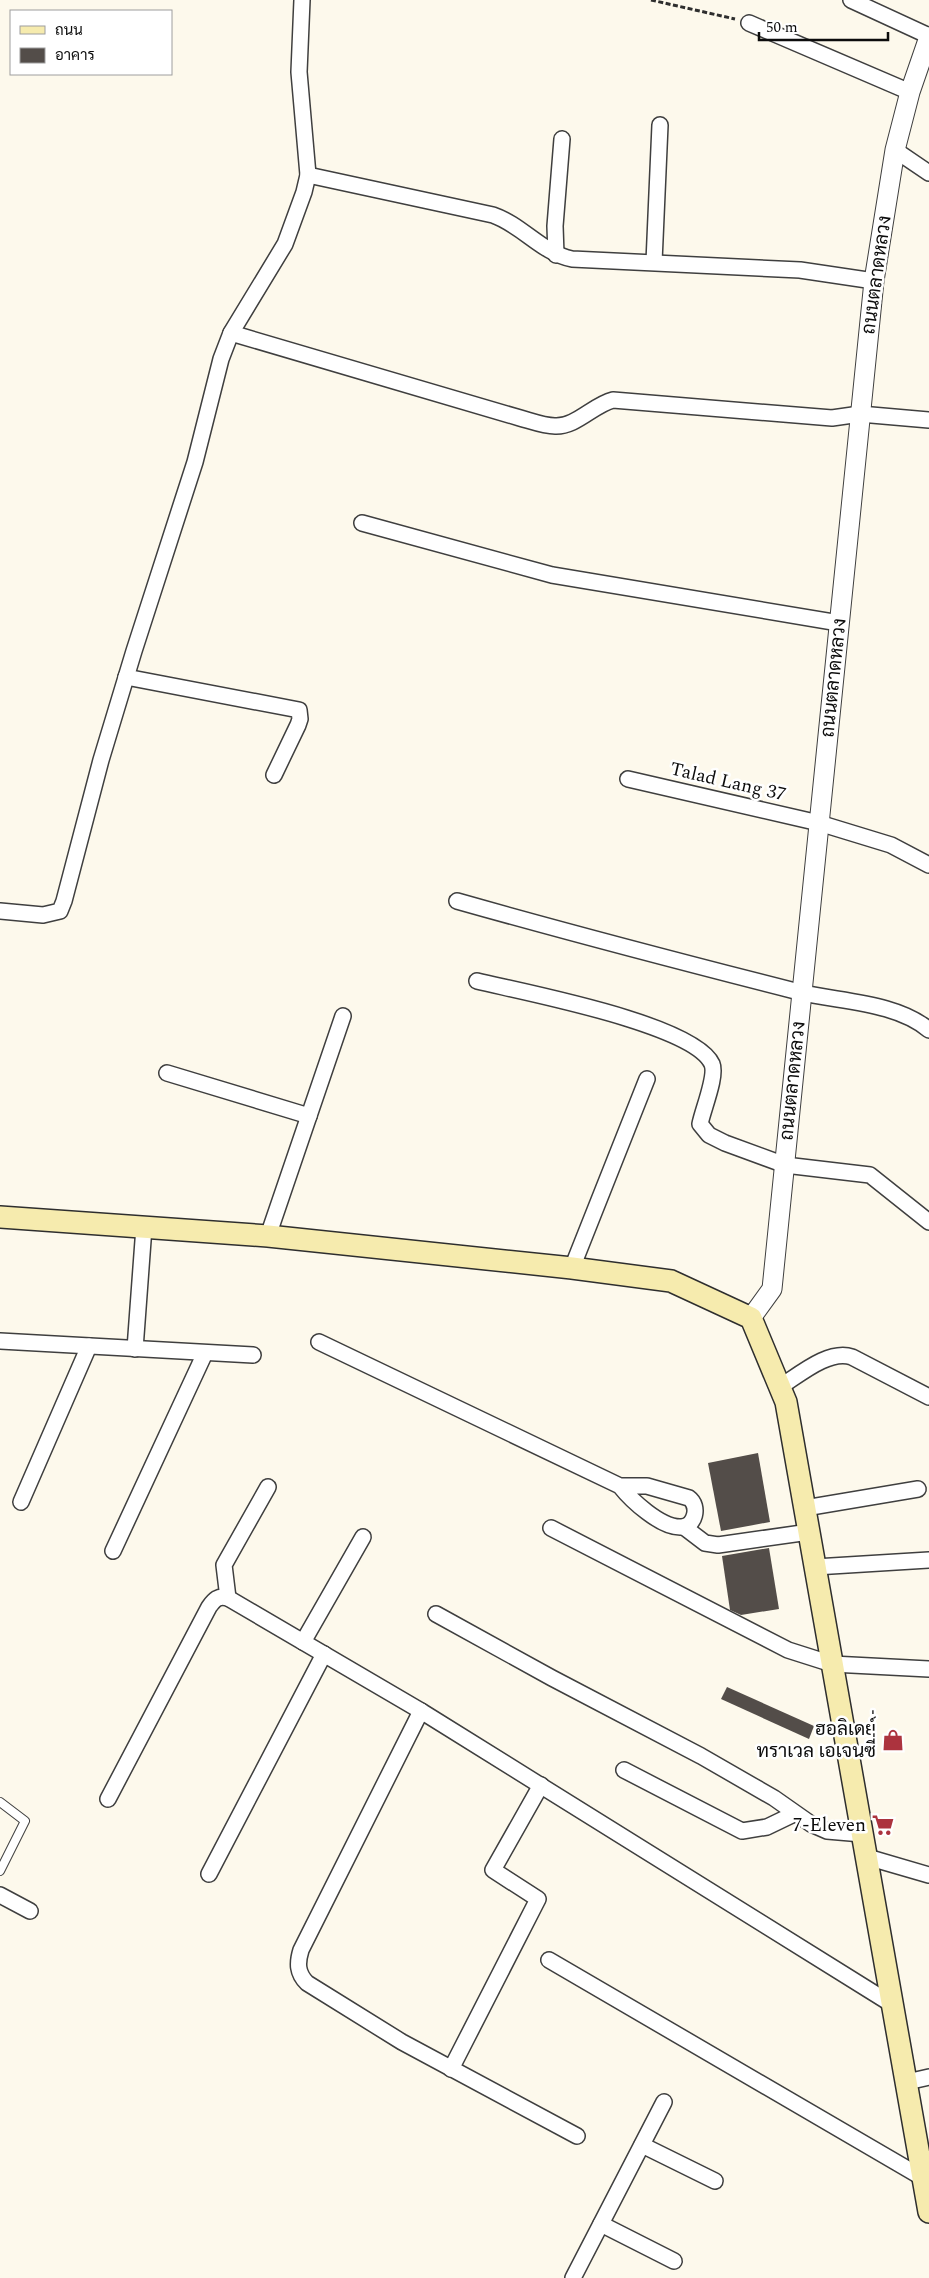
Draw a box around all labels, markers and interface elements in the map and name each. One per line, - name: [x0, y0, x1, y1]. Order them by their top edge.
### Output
- legend: [10, 10, 172, 75]
- scale bar: [759, 10, 888, 42]
- text: 50 m: [766, 16, 798, 39]
- text: ถนน: [55, 19, 83, 42]
- text: อาคาร: [55, 44, 95, 67]
- street label: ถนนตลาดหลวง: [854, 214, 900, 336]
- street label: ถนนตลาดหลวง: [813, 617, 855, 739]
- street label: Talad Lang 37: [667, 755, 789, 809]
- street label: ถนนตลาดหลวง: [772, 1020, 814, 1142]
- place label: ฮอลิเดย์่ ทราเวล เอเจนซี่: [756, 1710, 876, 1766]
- shop icon: ฮอลิเดย์่ ทราเวล เอเจนซี่: [880, 1727, 906, 1753]
- place label: 7-Eleven: [793, 1811, 866, 1840]
- supermarket icon: 7-Eleven: [870, 1812, 896, 1838]

